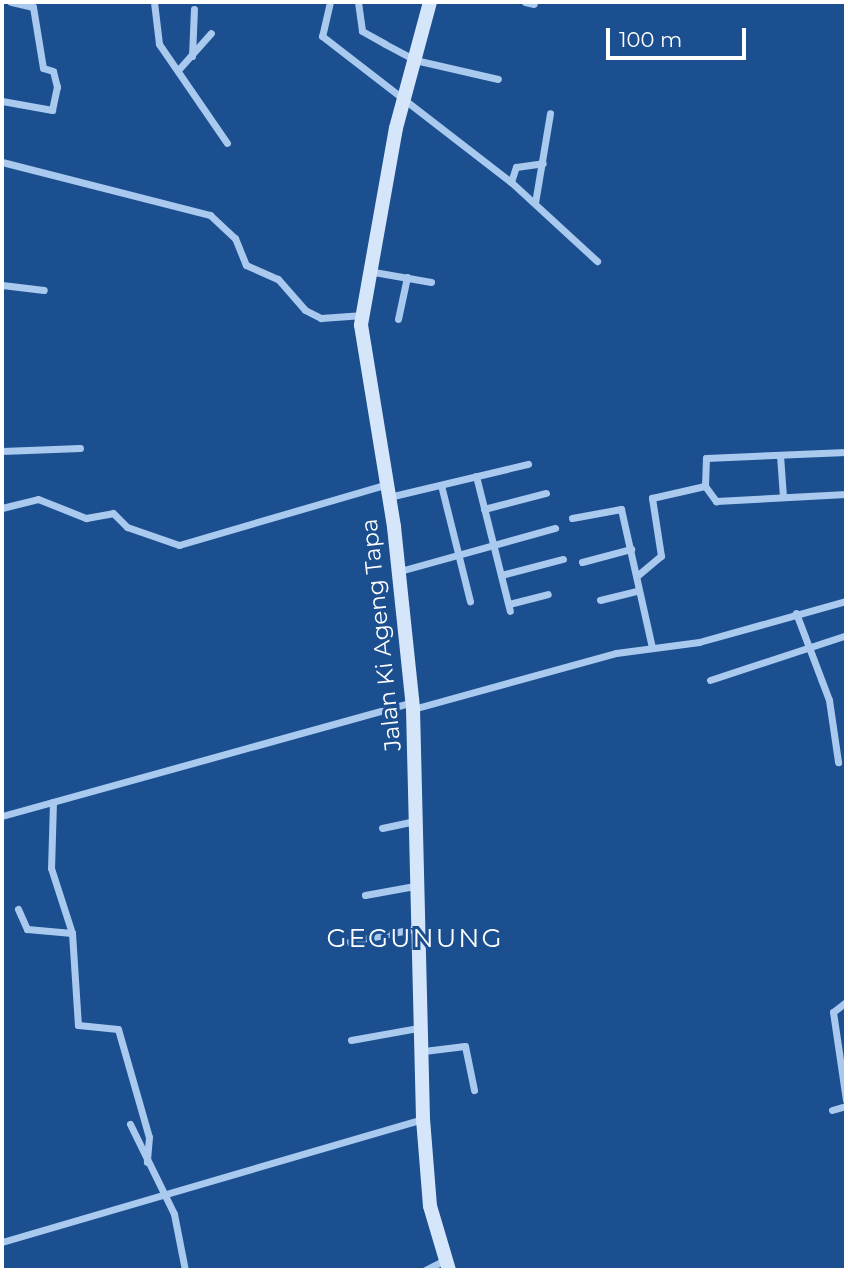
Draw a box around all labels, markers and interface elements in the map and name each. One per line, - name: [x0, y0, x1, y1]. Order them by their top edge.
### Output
- scale bar: [610, 14, 750, 58]
- text: 100 m: [619, 27, 682, 52]
- street label: Jalan Ki Ageng Tapa: [355, 517, 407, 753]
- district label: GEGUNUNG: [327, 923, 503, 955]

